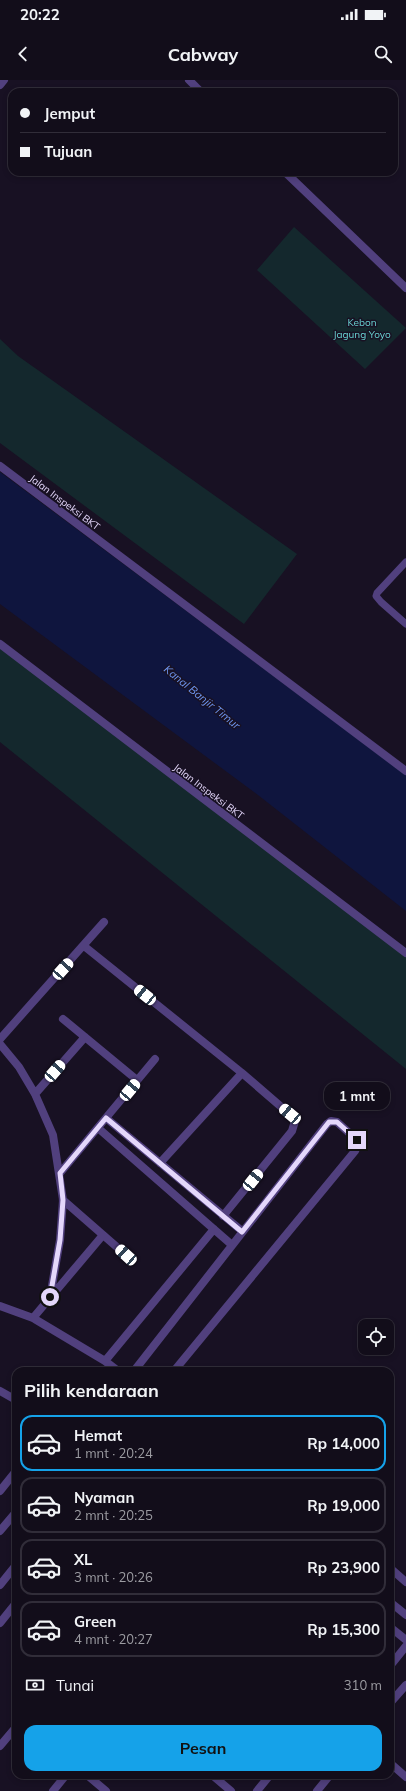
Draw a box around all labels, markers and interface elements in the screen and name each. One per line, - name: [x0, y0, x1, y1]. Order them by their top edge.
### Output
- text: 20:22: [20, 5, 60, 24]
- icon: back: [12, 43, 34, 65]
- text: Cabway: [168, 43, 238, 66]
- icon: search: [372, 43, 394, 65]
- text: Jemput: [44, 104, 95, 123]
- text: Tujuan: [44, 142, 92, 161]
- park label: Kebon Jagung Yoyo: [333, 316, 391, 341]
- street label: Jalan Inspeksi BKT: [27, 472, 102, 533]
- water label: Kanal Banjir Timur: [161, 662, 244, 733]
- street label: Jalan Inspeksi BKT: [171, 761, 246, 822]
- car: [51, 956, 75, 982]
- car: [132, 983, 158, 1007]
- car: [43, 1058, 67, 1084]
- car: [118, 1077, 142, 1103]
- callout: 1 mnt: [324, 1082, 390, 1110]
- text: 1 mnt: [339, 1088, 375, 1104]
- car: [277, 1102, 303, 1126]
- route end: [348, 1131, 366, 1149]
- car: [241, 1167, 265, 1193]
- car: [113, 1243, 139, 1267]
- route start: [41, 1288, 59, 1306]
- map controls: [358, 1319, 394, 1355]
- button: locate: [358, 1319, 394, 1355]
- text: Pilih kendaraan: [24, 1379, 159, 1402]
- icon: car: [26, 1425, 62, 1461]
- text: Hemat: [74, 1426, 122, 1445]
- text: Rp 14,000: [307, 1434, 380, 1453]
- text: 1 mnt · 20:24: [74, 1445, 153, 1461]
- icon: car: [26, 1487, 62, 1523]
- text: Nyaman: [74, 1488, 134, 1507]
- text: Rp 19,000: [307, 1496, 380, 1515]
- text: 2 mnt · 20:25: [74, 1507, 153, 1523]
- icon: car: [26, 1549, 62, 1585]
- text: XL: [74, 1550, 92, 1569]
- text: Rp 23,900: [307, 1558, 380, 1577]
- text: 3 mnt · 20:26: [74, 1569, 153, 1585]
- icon: car: [26, 1611, 62, 1647]
- text: Green: [74, 1612, 116, 1631]
- text: Rp 15,300: [307, 1620, 380, 1639]
- text: 4 mnt · 20:27: [74, 1631, 153, 1647]
- icon: cash: [24, 1674, 46, 1696]
- text: Tunai: [56, 1676, 94, 1695]
- text: 310 m: [344, 1677, 382, 1693]
- button: Pesan: [24, 1725, 382, 1771]

